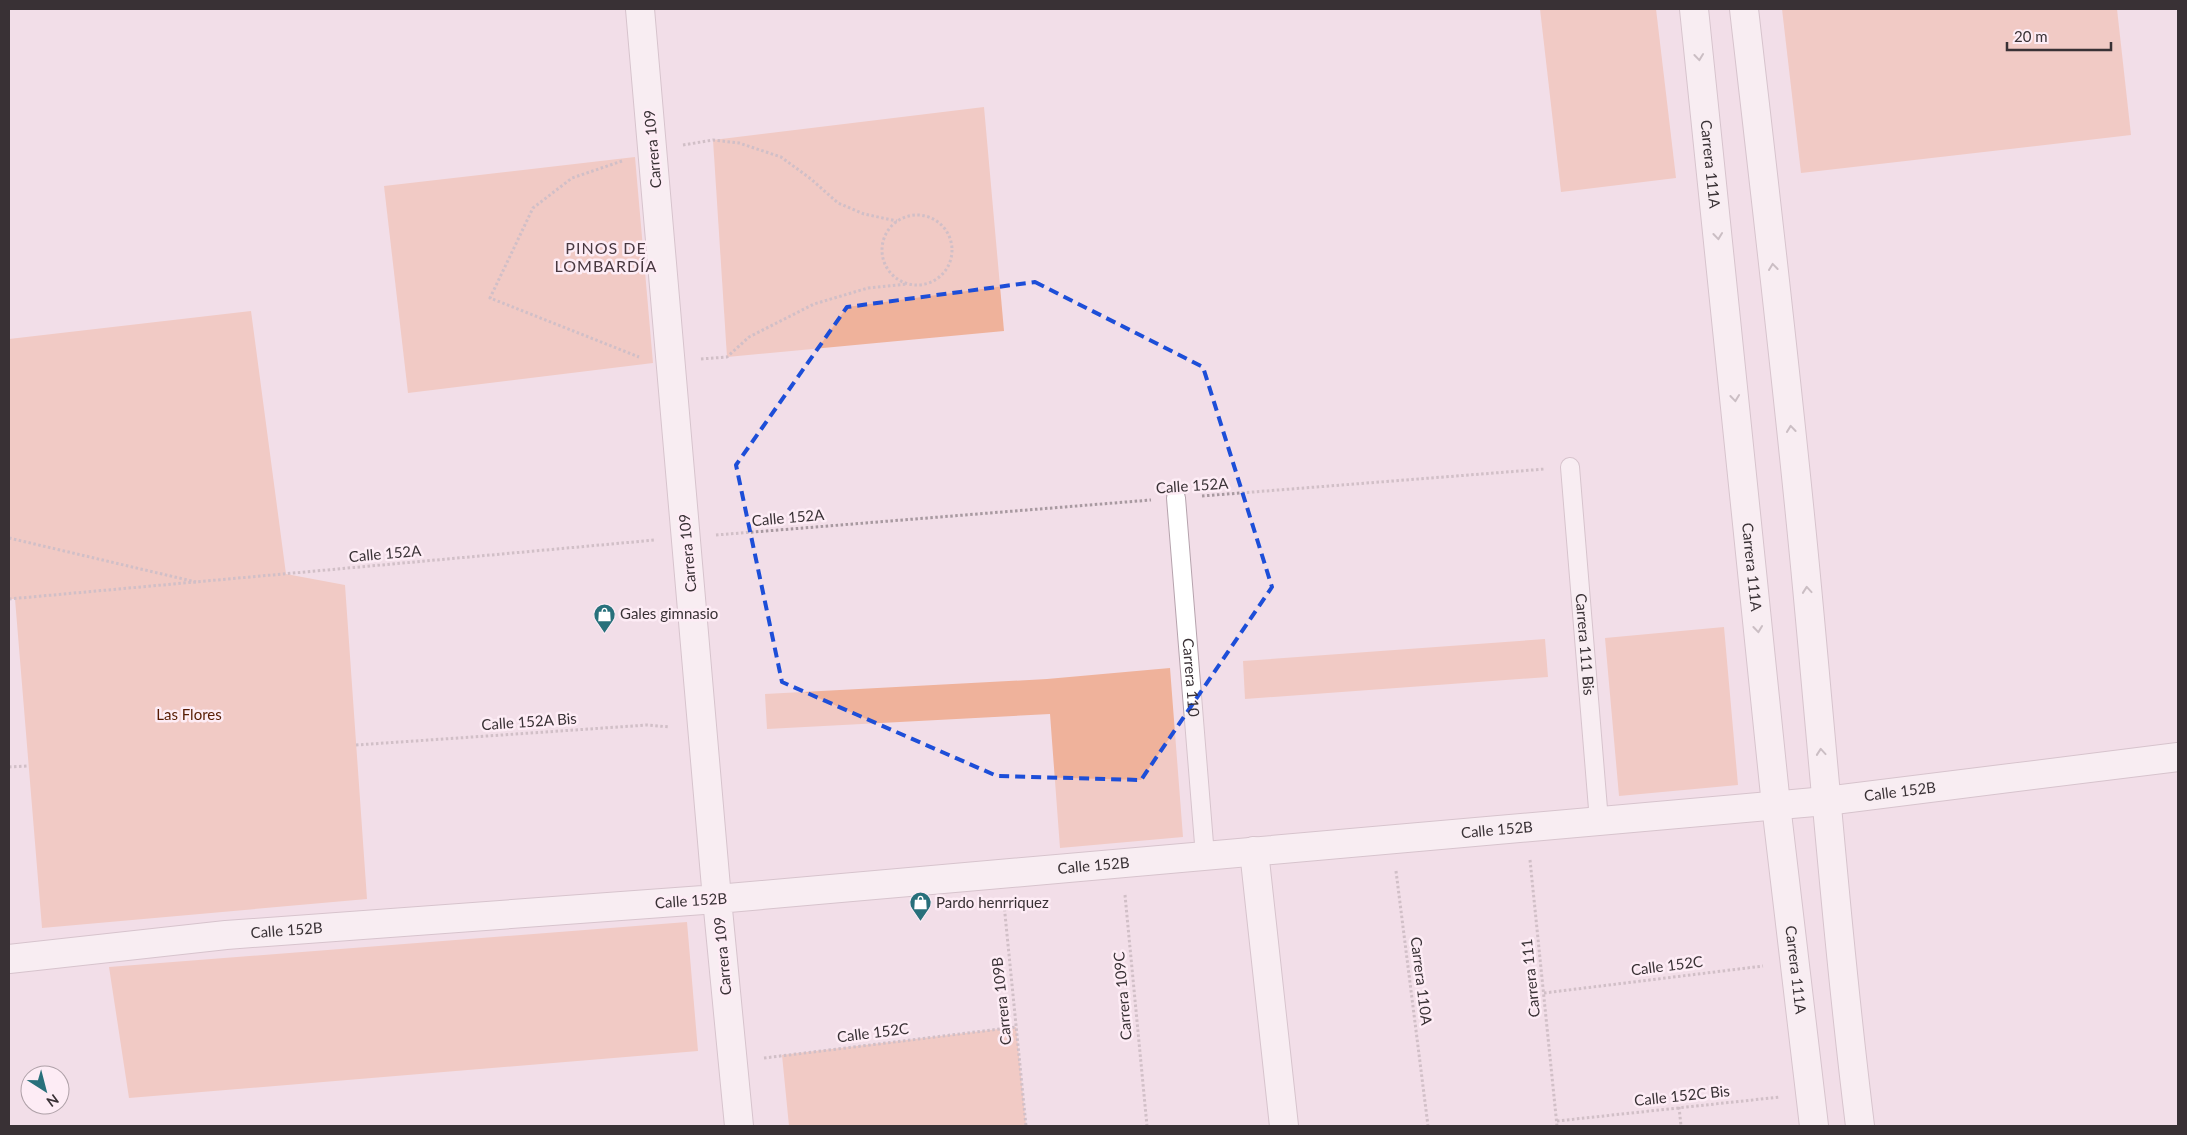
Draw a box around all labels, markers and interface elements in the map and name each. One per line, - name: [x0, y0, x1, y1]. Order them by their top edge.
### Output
- scale bar: [2007, 20, 2111, 52]
- text: 20 m: [2014, 27, 2048, 45]
- one-way arrow: [1693, 54, 1704, 62]
- street label: Carrera 109: [640, 109, 664, 189]
- street label: Carrera 111A: [1697, 119, 1725, 210]
- one-way arrow: [1712, 233, 1723, 241]
- district label: PINOS DE LOMBARDÍA: [555, 238, 657, 275]
- one-way arrow: [1768, 263, 1779, 271]
- one-way arrow: [1729, 394, 1740, 402]
- one-way arrow: [1786, 424, 1797, 432]
- street label: Calle 152A: [1155, 473, 1230, 497]
- street label: Calle 152A: [751, 505, 826, 529]
- street label: Carrera 109: [675, 513, 699, 593]
- street label: Carrera 111A: [1739, 522, 1766, 613]
- street label: Calle 152A: [348, 541, 423, 565]
- one-way arrow: [1802, 586, 1813, 594]
- street label: Carrera 111 Bis: [1572, 593, 1599, 696]
- shop icon: Gales gimnasio: [592, 602, 616, 633]
- place label: Gales gimnasio: [620, 604, 718, 622]
- one-way arrow: [1752, 625, 1763, 633]
- street label: Carrera 110: [1179, 637, 1204, 718]
- park label: Las Flores: [156, 705, 222, 723]
- street label: Calle 152A Bis: [481, 709, 577, 733]
- one-way arrow: [1816, 748, 1827, 756]
- street label: Calle 152B: [1863, 777, 1937, 804]
- street label: Calle 152B: [1460, 817, 1534, 841]
- street label: Calle 152B: [1057, 853, 1130, 877]
- street label: Calle 152B: [654, 889, 728, 911]
- shop icon: Pardo henrriquez: [908, 891, 932, 922]
- place label: Pardo henrriquez: [936, 893, 1049, 911]
- street label: Carrera 109: [710, 916, 734, 996]
- street label: Calle 152B: [250, 918, 323, 941]
- street label: Carrera 111A: [1782, 924, 1811, 1016]
- street label: Carrera 110A: [1408, 936, 1436, 1027]
- street label: Carrera 111: [1517, 938, 1543, 1018]
- street label: Carrera 109C: [1109, 951, 1135, 1041]
- street label: Calle 152C: [1630, 952, 1704, 978]
- street label: Carrera 109B: [987, 956, 1015, 1046]
- street label: Calle 152C: [836, 1019, 910, 1045]
- north arrow: [20, 1065, 70, 1115]
- street label: Calle 152C Bis: [1633, 1081, 1731, 1109]
- text: N: [44, 1091, 62, 1111]

